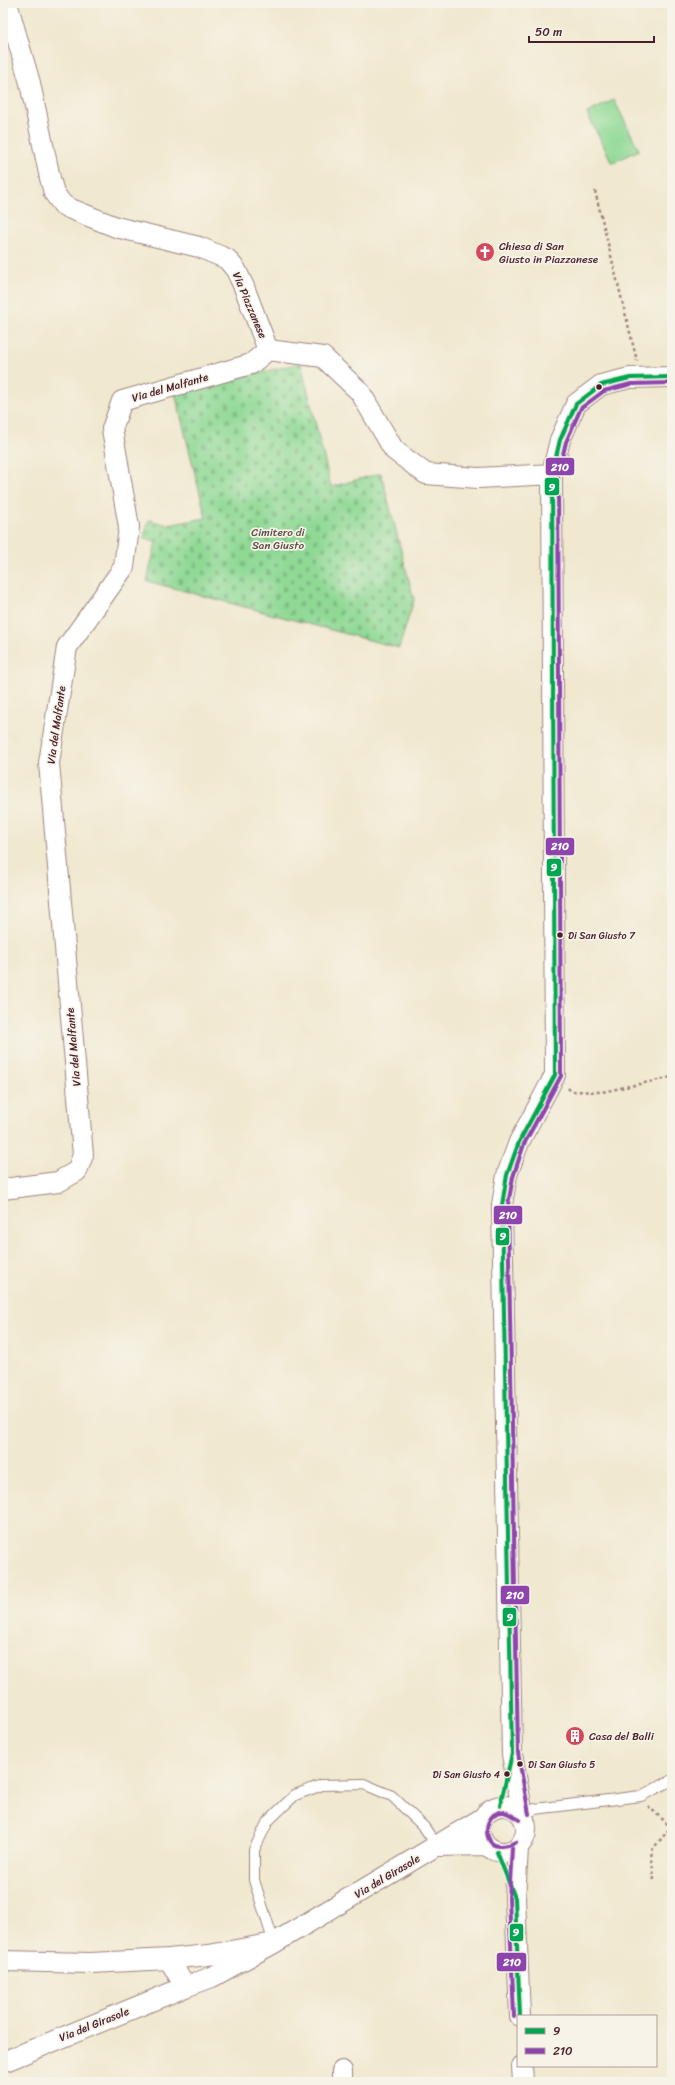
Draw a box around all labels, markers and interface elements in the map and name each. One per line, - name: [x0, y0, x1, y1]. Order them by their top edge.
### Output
- scale bar: [529, 18, 654, 44]
- text: 50 m: [535, 21, 562, 43]
- place label: Chiesa di San Giusto in Piazzanese: [499, 237, 599, 269]
- church icon: Chiesa di San Giusto in Piazzanese: [474, 241, 496, 263]
- street label: Via Piazzanese: [227, 269, 272, 342]
- street label: Via del Malfante: [130, 367, 211, 407]
- unlabelled marker: [594, 382, 604, 392]
- line badge: 210: [545, 457, 575, 476]
- text: 210: [550, 458, 569, 477]
- line badge: 9: [544, 477, 560, 496]
- text: 9: [549, 478, 556, 497]
- park label: Cimitero di San Giusto: [251, 523, 306, 555]
- street label: Via del Malfante: [42, 684, 71, 765]
- line badge: 210: [545, 837, 575, 856]
- text: 210: [550, 837, 569, 856]
- line badge: 9: [546, 858, 562, 877]
- text: 9: [551, 858, 558, 877]
- place label: Di San Giusto 7: [568, 927, 636, 945]
- marker: Di San Giusto 7: [555, 930, 565, 940]
- street label: Via del Malfante: [61, 1006, 86, 1087]
- line badge: 210: [493, 1205, 523, 1225]
- text: 210: [498, 1206, 517, 1225]
- line badge: 9: [495, 1227, 510, 1246]
- text: 9: [500, 1227, 507, 1246]
- line badge: 210: [500, 1585, 530, 1605]
- text: 210: [505, 1586, 524, 1605]
- line badge: 9: [502, 1607, 517, 1627]
- text: 9: [507, 1608, 514, 1627]
- building icon: Casa del Balli: [564, 1725, 586, 1747]
- place label: Casa del Balli: [589, 1727, 655, 1746]
- place label: Di San Giusto 5: [528, 1756, 595, 1774]
- marker: Di San Giusto 5: [515, 1759, 525, 1769]
- place label: Di San Giusto 4: [432, 1766, 500, 1784]
- marker: Di San Giusto 4: [502, 1769, 512, 1779]
- street label: Via del Girasole: [351, 1849, 424, 1904]
- line badge: 9: [509, 1923, 524, 1942]
- text: 9: [513, 1923, 520, 1942]
- line badge: 210: [496, 1952, 527, 1972]
- text: 210: [502, 1953, 521, 1972]
- street label: Via del Girasole: [56, 2002, 132, 2047]
- legend: [517, 2015, 657, 2067]
- text: 9: [553, 2020, 560, 2042]
- text: 210: [553, 2040, 573, 2062]

